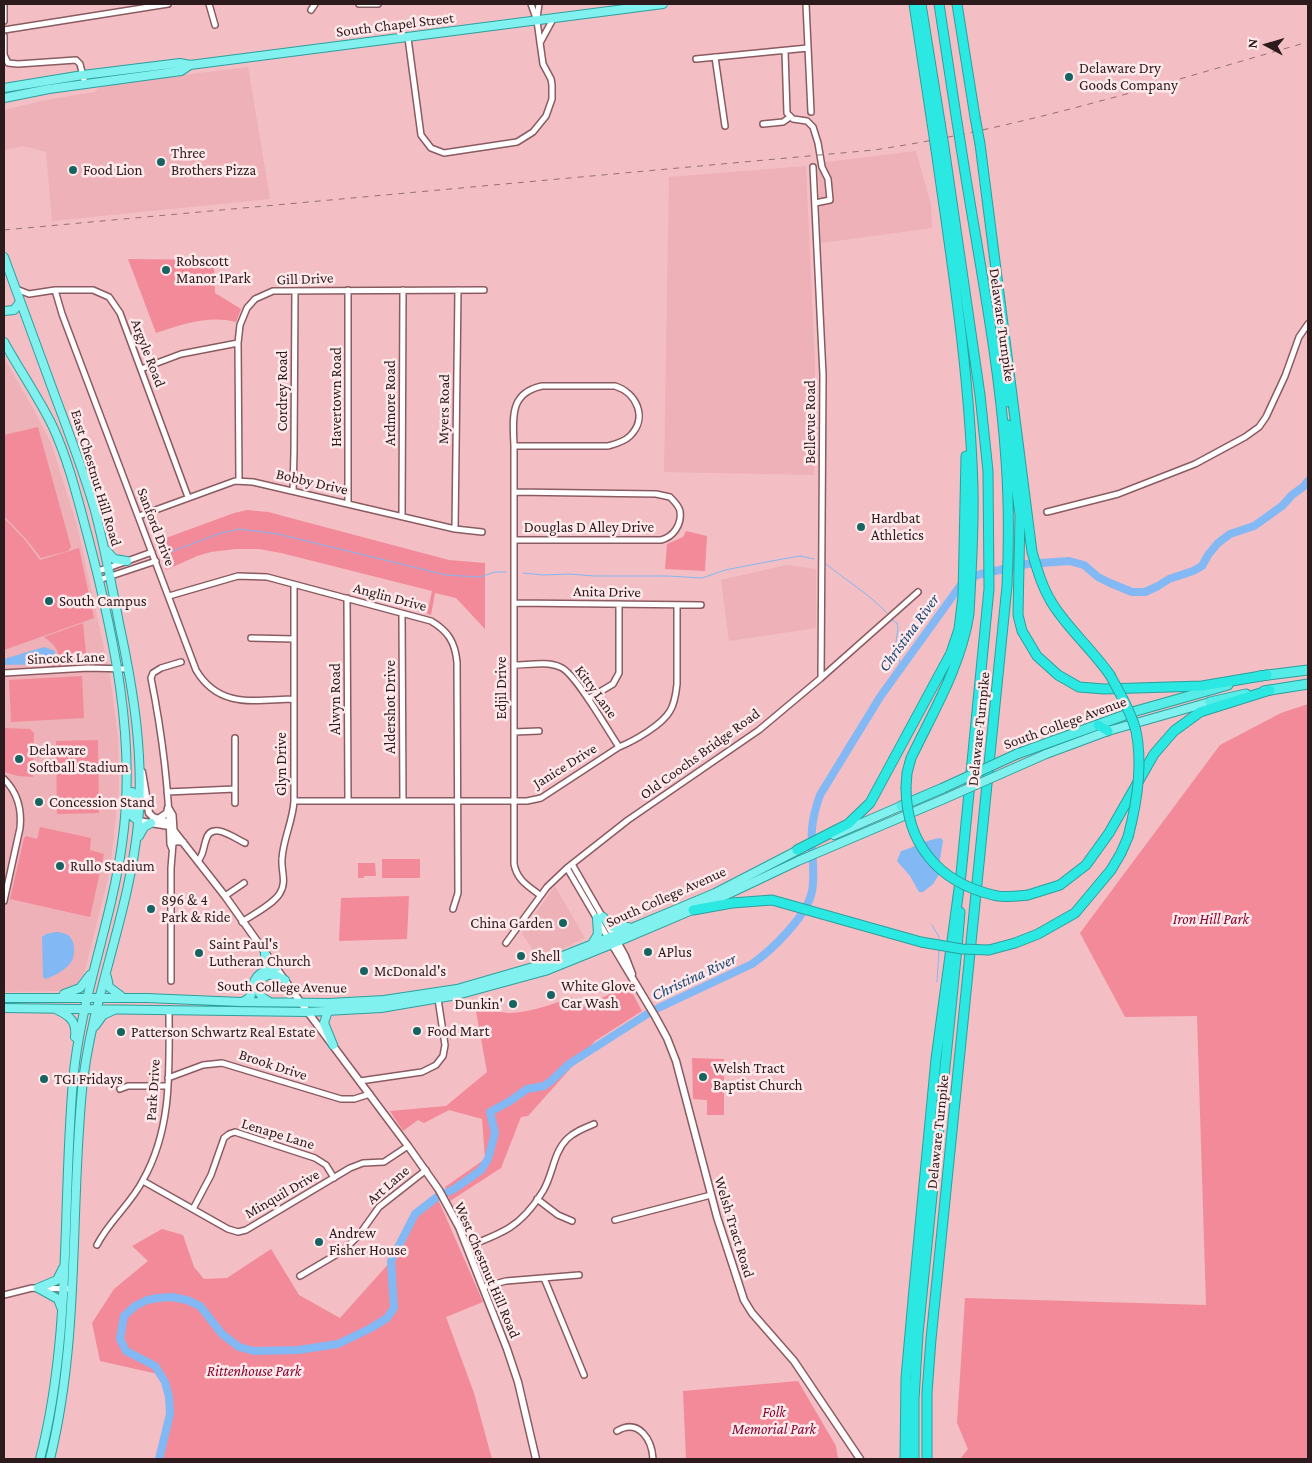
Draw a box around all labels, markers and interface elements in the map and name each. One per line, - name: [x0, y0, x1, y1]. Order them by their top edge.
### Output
- street label: South Chapel Street: [335, 9, 455, 41]
- north arrow: [1242, 20, 1292, 70]
- text: N: [1244, 38, 1261, 49]
- place label: Delaware Dry Goods Company: [1079, 59, 1178, 94]
- marker: Delaware Dry Goods Company: [1063, 71, 1075, 83]
- place label: Three Brothers Pizza: [171, 144, 256, 179]
- marker: Three Brothers Pizza: [155, 156, 167, 168]
- place label: Food Lion: [83, 161, 143, 179]
- marker: Food Lion: [67, 164, 79, 176]
- place label: Robscott Manor 1Park: [176, 252, 251, 287]
- marker: Robscott Manor 1Park: [160, 264, 172, 276]
- street label: Delaware Turnpike: [985, 267, 1019, 383]
- street label: Gill Drive: [276, 269, 334, 289]
- street label: Argyle Road: [127, 316, 169, 390]
- street label: Havertown Road: [327, 347, 345, 447]
- street label: Cordrey Road: [273, 351, 291, 431]
- street label: Ardmore Road: [381, 360, 399, 446]
- street label: Myers Road: [434, 374, 454, 444]
- street label: Bellevue Road: [801, 380, 819, 464]
- street label: East Chestnut Hill Road: [67, 408, 125, 548]
- street label: Bobby Drive: [274, 465, 350, 499]
- street label: Sanford Drive: [133, 485, 179, 569]
- place label: Hardbat Athletics: [871, 509, 924, 544]
- street label: Douglas D Alley Drive: [524, 518, 654, 536]
- marker: Hardbat Athletics: [855, 521, 867, 533]
- street label: Anglin Drive: [351, 579, 429, 615]
- street label: Anita Drive: [573, 582, 641, 602]
- water label: Christina River: [874, 591, 944, 675]
- place label: South Campus: [59, 592, 147, 610]
- marker: South Campus: [43, 595, 55, 607]
- street label: Sincock Lane: [27, 648, 105, 668]
- street label: Edjil Drive: [492, 656, 510, 720]
- street label: Aldershot Drive: [381, 660, 399, 754]
- street label: Kitty Lane: [571, 662, 621, 722]
- street label: Alwyn Road: [326, 663, 344, 735]
- street label: Delaware Turnpike: [964, 671, 994, 787]
- street label: South College Avenue: [1001, 692, 1129, 754]
- street label: Old Coochs Bridge Road: [637, 705, 763, 803]
- street label: Glyn Drive: [272, 732, 290, 796]
- street label: Janice Drive: [530, 739, 600, 793]
- place label: Delaware Softball Stadium: [29, 741, 129, 776]
- marker: Delaware Softball Stadium: [13, 753, 25, 765]
- place label: Concession Stand: [49, 793, 155, 811]
- marker: Concession Stand: [33, 796, 45, 808]
- place label: Rullo Stadium: [70, 857, 155, 875]
- marker: Rullo Stadium: [54, 860, 66, 872]
- street label: South College Avenue: [603, 862, 729, 932]
- place label: 896 & 4 Park & Ride: [161, 891, 230, 926]
- marker: 896 & 4 Park & Ride: [145, 903, 157, 915]
- park label: Iron Hill Park: [1173, 910, 1249, 928]
- place label: China Garden: [470, 914, 553, 932]
- marker: China Garden: [557, 917, 569, 929]
- place label: Saint Paul's Lutheran Church: [209, 935, 311, 970]
- place label: APlus: [658, 943, 692, 961]
- marker: APlus: [642, 946, 654, 958]
- marker: Saint Paul's Lutheran Church: [193, 947, 205, 959]
- place label: Shell: [531, 947, 561, 965]
- water label: Christina River: [649, 949, 739, 1005]
- marker: Shell: [515, 950, 527, 962]
- place label: McDonald's: [374, 962, 446, 980]
- marker: McDonald's: [358, 965, 370, 977]
- street label: South College Avenue: [217, 977, 347, 997]
- place label: White Glove Car Wash: [561, 977, 635, 1012]
- marker: White Glove Car Wash: [545, 989, 557, 1001]
- place label: Dunkin': [454, 995, 503, 1013]
- marker: Dunkin': [507, 998, 519, 1010]
- place label: Food Mart: [427, 1022, 489, 1040]
- place label: Patterson Schwartz Real Estate: [131, 1023, 315, 1041]
- marker: Food Mart: [411, 1025, 423, 1037]
- marker: Patterson Schwartz Real Estate: [115, 1026, 127, 1038]
- street label: Brook Drive: [237, 1046, 309, 1084]
- street label: Park Drive: [142, 1058, 164, 1122]
- place label: Welsh Tract Baptist Church: [713, 1059, 803, 1094]
- place label: TGI Fridays: [54, 1070, 123, 1088]
- marker: Welsh Tract Baptist Church: [697, 1071, 709, 1083]
- marker: TGI Fridays: [38, 1073, 50, 1085]
- street label: Delaware Turnpike: [923, 1074, 953, 1190]
- street label: Lenape Lane: [239, 1114, 317, 1154]
- street label: Art Lane: [363, 1162, 413, 1208]
- street label: Minquil Drive: [241, 1165, 323, 1223]
- street label: Welsh Tract Road: [710, 1174, 758, 1280]
- street label: West Chestnut Hill Road: [450, 1199, 524, 1341]
- place label: Andrew Fisher House: [329, 1224, 407, 1259]
- marker: Andrew Fisher House: [313, 1236, 325, 1248]
- park label: Rittenhouse Park: [207, 1362, 301, 1380]
- park label: Folk Memorial Park: [732, 1403, 816, 1438]

